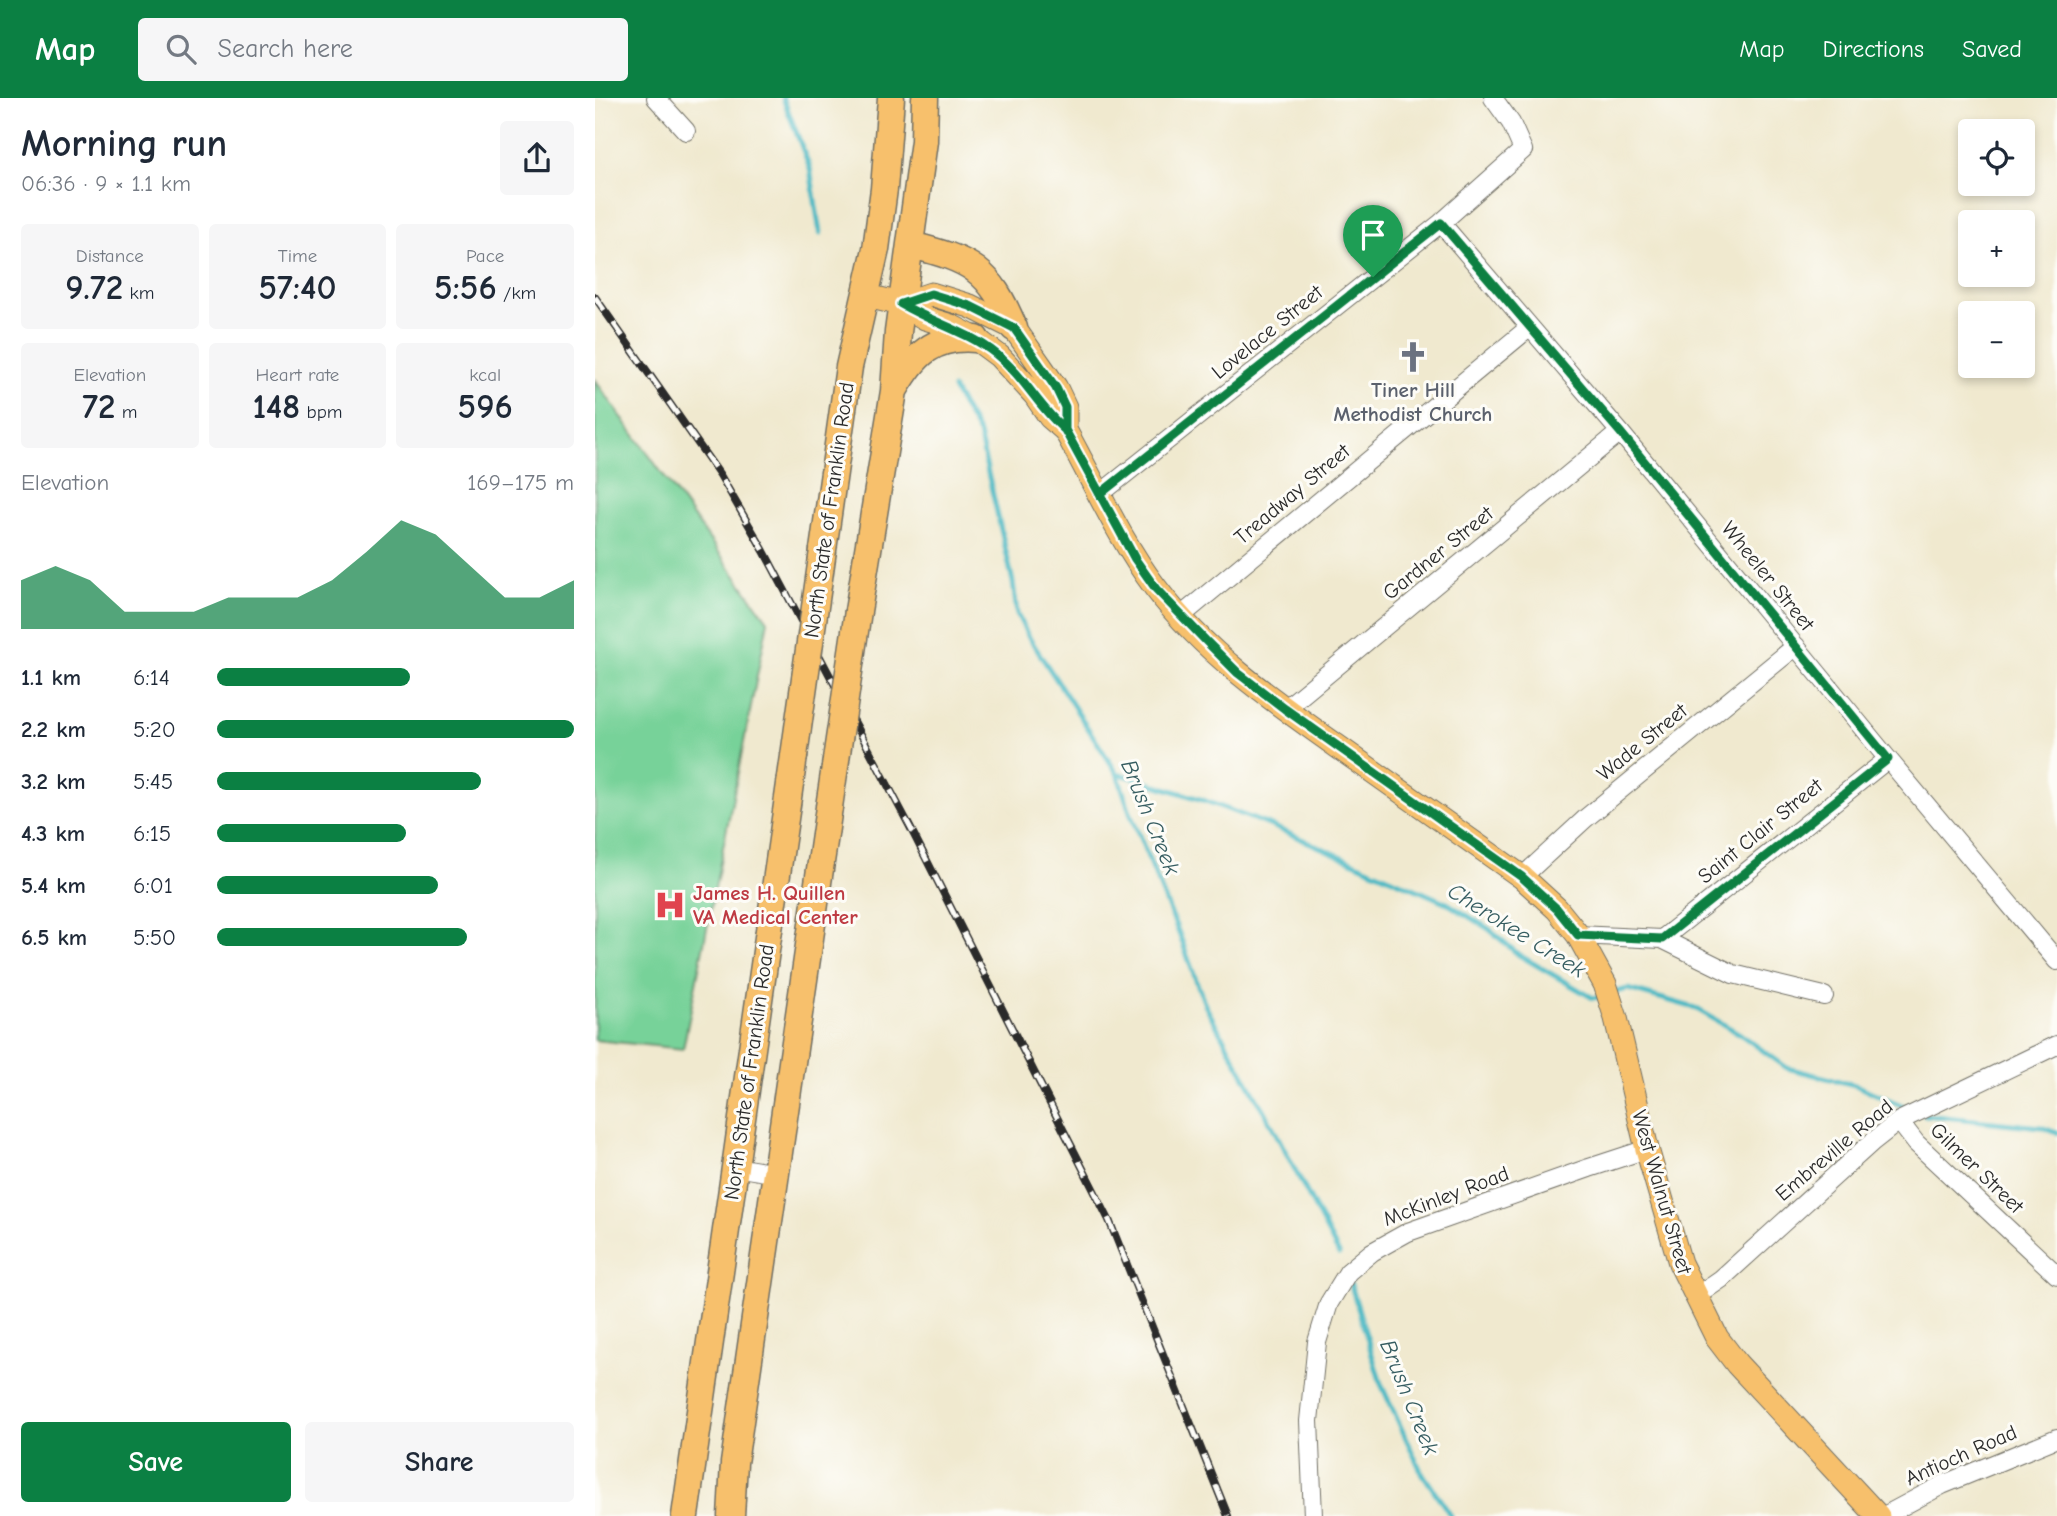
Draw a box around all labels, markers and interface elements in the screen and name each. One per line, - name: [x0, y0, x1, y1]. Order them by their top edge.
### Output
- search box: [138, 18, 628, 81]
- text: Map: [35, 30, 96, 68]
- icon: search: [162, 30, 200, 68]
- text: Search here: [218, 34, 353, 64]
- text: Map: [1739, 35, 1785, 63]
- text: Directions: [1823, 35, 1924, 63]
- text: Saved: [1962, 35, 2022, 63]
- map controls: [1958, 119, 2035, 378]
- button: locate: [1958, 119, 2035, 196]
- button: share: [500, 121, 574, 195]
- text: Morning run: [21, 122, 227, 166]
- text: 06:36 · 9 × 1.1 km: [21, 170, 191, 197]
- pin: [1343, 205, 1403, 277]
- button: +: [1958, 210, 2035, 287]
- icon: arrive: [1354, 216, 1392, 254]
- text: Distance: [76, 245, 144, 267]
- text: Time: [278, 245, 317, 267]
- text: Pace: [466, 245, 504, 267]
- text: 9.72: [65, 267, 123, 308]
- text: 57:40: [258, 267, 337, 308]
- text: 5:56: [434, 267, 497, 308]
- street label: Lovelace Street: [1207, 279, 1328, 384]
- text: km: [123, 282, 154, 304]
- text: /km: [497, 282, 536, 304]
- button: −: [1958, 301, 2035, 378]
- church icon: Tiner Hill Methodist Church: [1396, 340, 1430, 374]
- text: Elevation: [73, 364, 146, 386]
- text: Heart rate: [256, 364, 339, 386]
- text: kcal: [469, 364, 501, 386]
- place label: Tiner Hill Methodist Church: [1334, 378, 1492, 426]
- street label: North State of Franklin Road: [799, 380, 859, 640]
- text: 72: [82, 386, 115, 427]
- text: 148: [252, 386, 300, 427]
- text: 596: [458, 386, 513, 427]
- text: m: [115, 401, 137, 423]
- text: bpm: [300, 401, 343, 423]
- street label: Treadway Street: [1229, 438, 1355, 549]
- text: Elevation: [21, 469, 109, 496]
- text: 169–175 m: [467, 469, 574, 496]
- street label: Gardner Street: [1378, 501, 1499, 605]
- street label: Wheeler Street: [1717, 517, 1820, 636]
- text: 1.1 km: [21, 664, 81, 691]
- text: 6:14: [133, 664, 170, 691]
- street label: Wade Street: [1592, 698, 1693, 786]
- text: 2.2 km: [21, 716, 86, 743]
- text: 5:20: [133, 716, 176, 743]
- water label: Brush Creek: [1115, 756, 1186, 880]
- text: 3.2 km: [21, 768, 86, 795]
- text: 5:45: [133, 768, 173, 795]
- street label: Saint Clair Street: [1693, 773, 1828, 888]
- text: 4.3 km: [21, 820, 85, 847]
- text: 6:15: [133, 820, 171, 847]
- text: 5.4 km: [21, 872, 86, 899]
- text: 6:01: [133, 872, 173, 899]
- water label: Cherokee Creek: [1443, 877, 1591, 984]
- place label: James H. Quillen VA Medical Center: [693, 881, 858, 929]
- hospital icon: James H. Quillen VA Medical Center: [653, 888, 687, 922]
- text: 6.5 km: [21, 924, 87, 951]
- text: 5:50: [133, 924, 176, 951]
- street label: North State of Franklin Road: [719, 942, 779, 1202]
- street label: Embreville Road: [1771, 1094, 1897, 1206]
- street label: West Walnut Street: [1627, 1107, 1697, 1278]
- street label: Gilmer Street: [1925, 1118, 2029, 1219]
- street label: McKinley Road: [1380, 1161, 1512, 1231]
- water label: Brush Creek: [1374, 1336, 1445, 1460]
- street label: Antioch Road: [1902, 1420, 2020, 1490]
- button: Save: [21, 1422, 291, 1502]
- button: Share: [305, 1422, 574, 1502]

